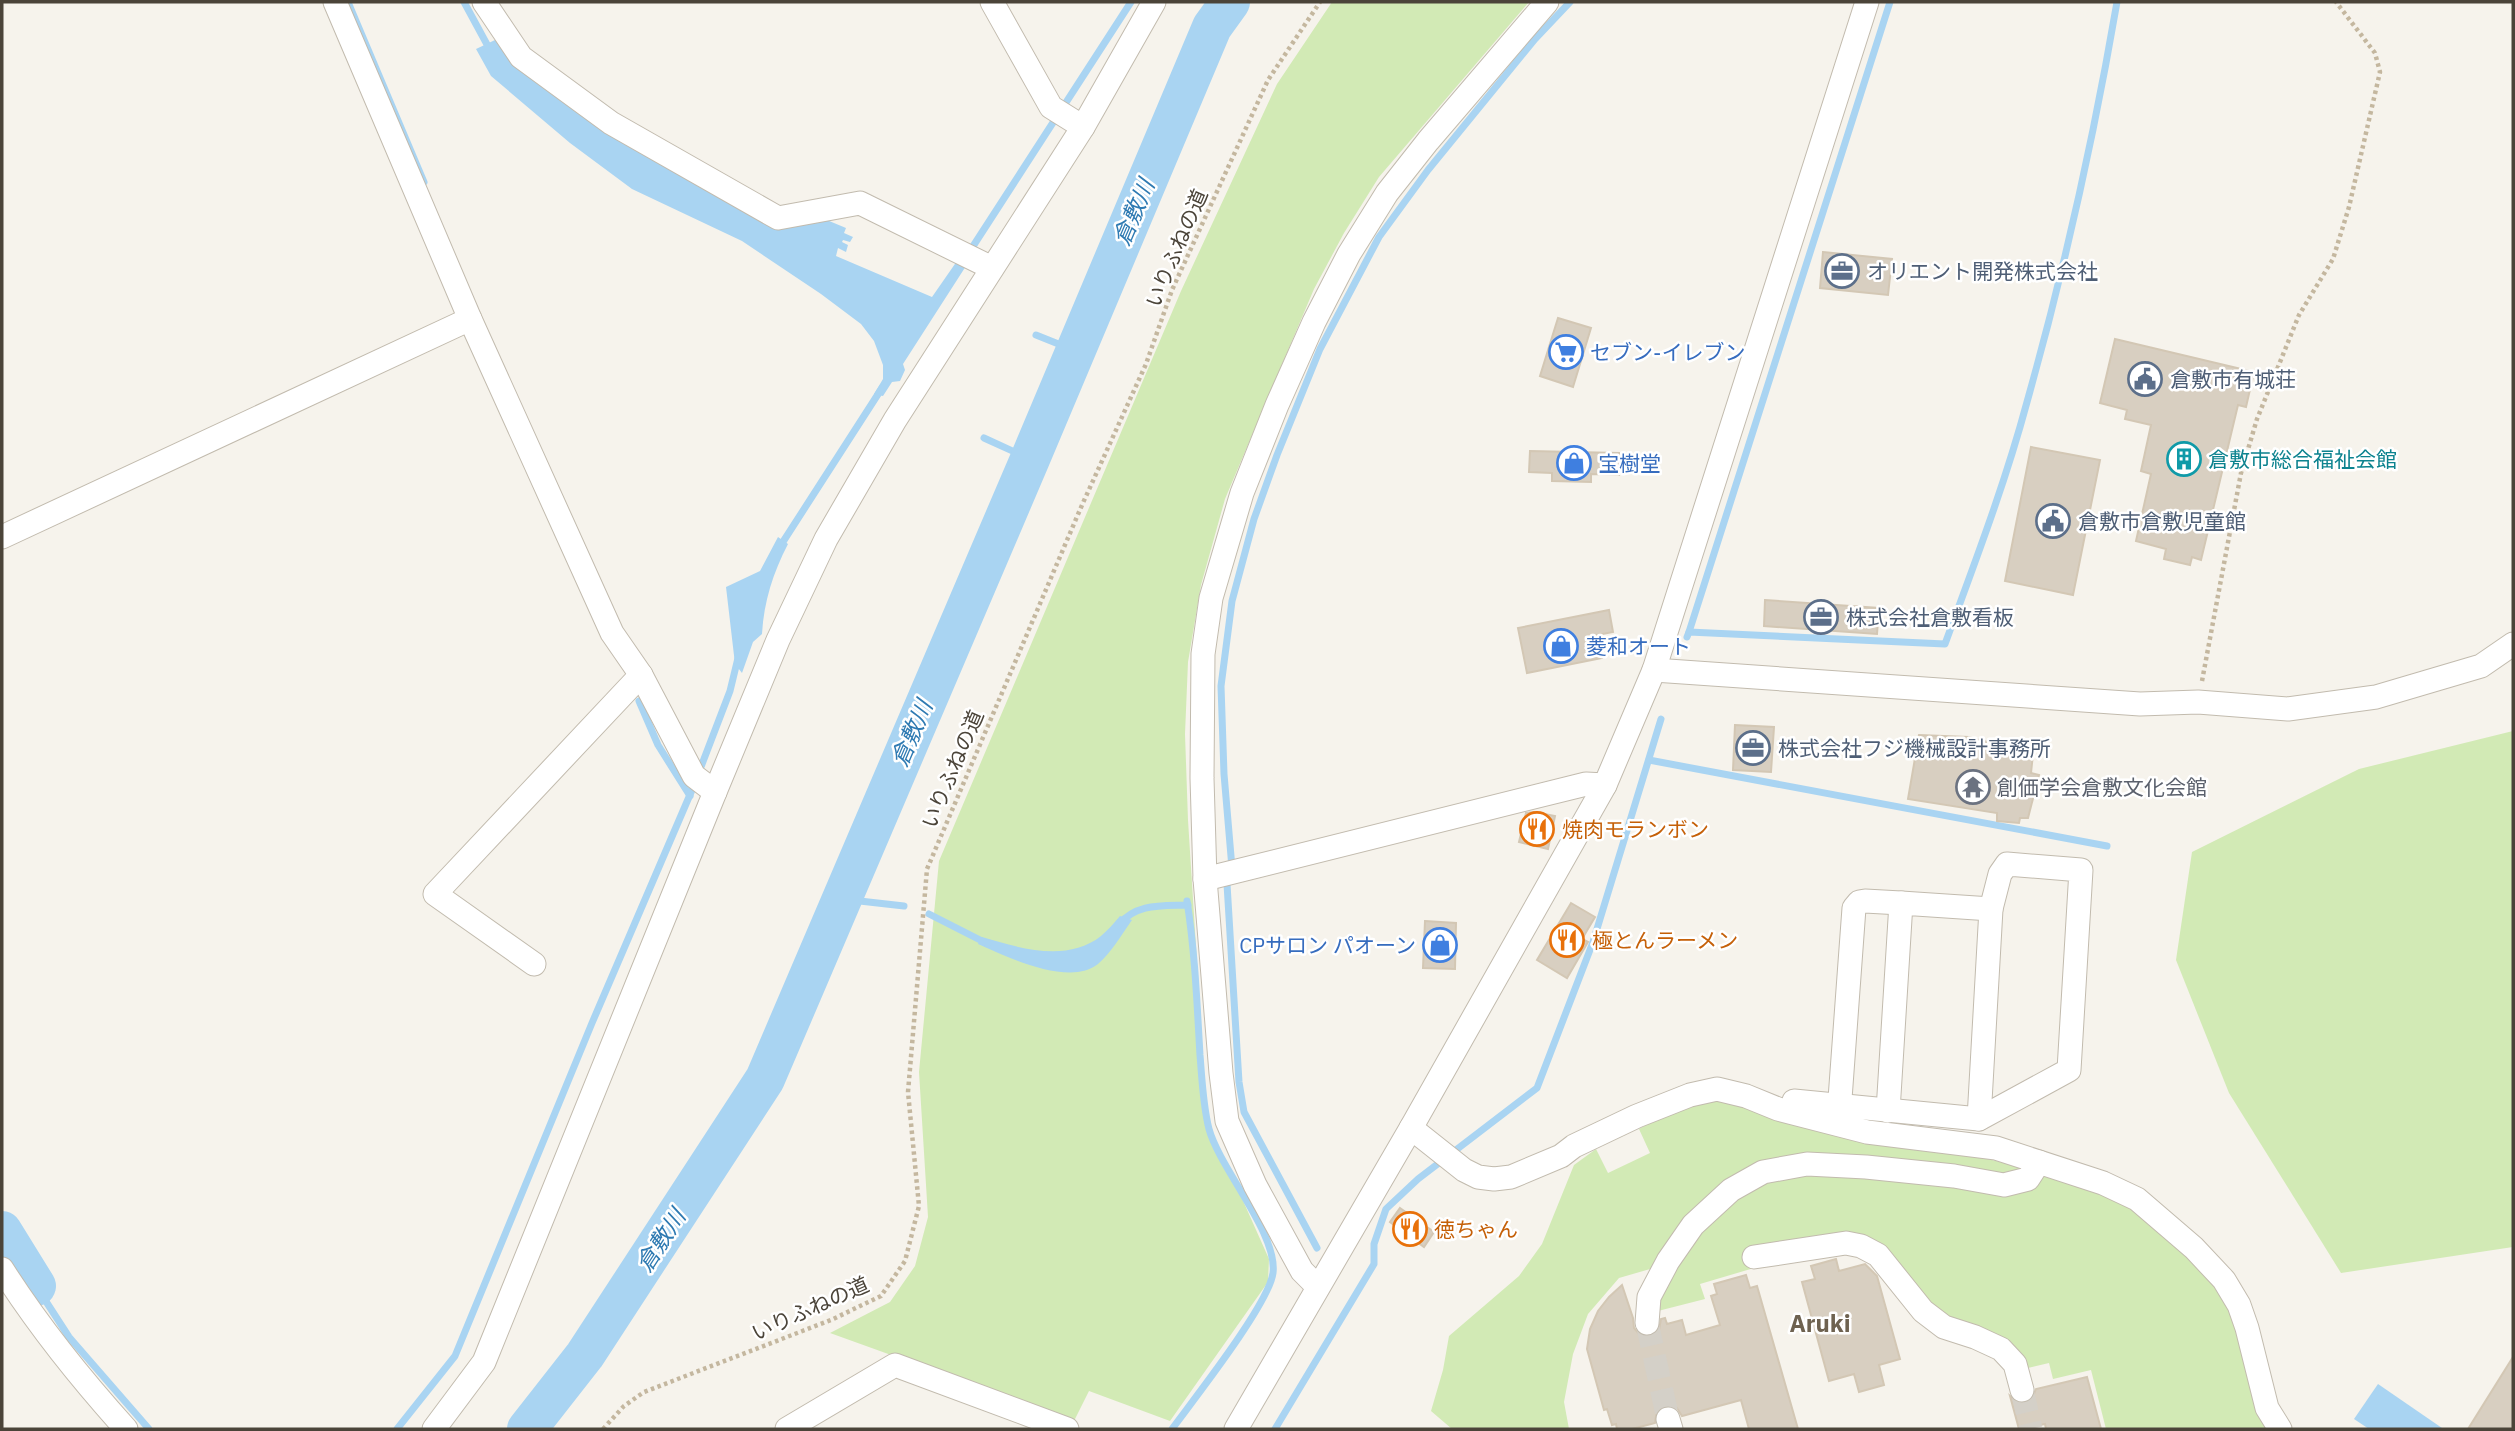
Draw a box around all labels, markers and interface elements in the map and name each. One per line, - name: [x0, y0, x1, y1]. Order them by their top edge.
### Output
- water label: 倉敷川: [1106, 172, 1161, 250]
- street label: いりふねの道: [1138, 185, 1214, 311]
- office icon: オリエント開発株式会社: [1823, 252, 1861, 290]
- place label: オリエント開発株式会社: [1867, 257, 2098, 285]
- supermarket icon: セブン-イレブン: [1547, 333, 1585, 371]
- place label: セブン-イレブン: [1590, 338, 1745, 366]
- public building icon: 倉敷市有城荘: [2126, 360, 2164, 398]
- place label: 倉敷市有城荘: [2170, 365, 2296, 393]
- building icon: 倉敷市総合福祉会館: [2165, 440, 2203, 478]
- shop icon: 宝樹堂: [1555, 444, 1593, 482]
- place label: 倉敷市総合福祉会館: [2208, 445, 2397, 473]
- place label: 宝樹堂: [1598, 449, 1661, 477]
- public building icon: 倉敷市倉敷児童館: [2034, 502, 2072, 540]
- place label: 倉敷市倉敷児童館: [2078, 507, 2246, 535]
- office icon: 株式会社倉敷看板: [1802, 598, 1840, 636]
- place label: 株式会社倉敷看板: [1846, 603, 2014, 631]
- shop icon: 菱和オート: [1542, 627, 1580, 665]
- place label: 菱和オート: [1586, 632, 1691, 660]
- water label: 倉敷川: [884, 693, 939, 771]
- street label: いりふねの道: [914, 706, 990, 832]
- office icon: 株式会社フジ機械設計事務所: [1734, 729, 1772, 767]
- place label: 株式会社フジ機械設計事務所: [1778, 734, 2051, 762]
- temple icon: 創価学会倉敷文化会館: [1954, 768, 1992, 806]
- place label: 創価学会倉敷文化会館: [1997, 773, 2207, 801]
- restaurant icon: 焼肉モランボン: [1518, 810, 1556, 848]
- place label: 焼肉モランボン: [1562, 815, 1709, 843]
- restaurant icon: 極とんラーメン: [1548, 921, 1586, 959]
- shop icon: CPサロン パオーン: [1421, 926, 1459, 964]
- place label: 極とんラーメン: [1592, 926, 1738, 954]
- place label: CPサロン パオーン: [1239, 931, 1416, 959]
- water label: 倉敷川: [629, 1200, 693, 1277]
- restaurant icon: 徳ちゃん: [1391, 1210, 1429, 1248]
- place label: 徳ちゃん: [1434, 1215, 1518, 1243]
- street label: いりふねの道: [747, 1270, 873, 1346]
- district label: Aruki: [1789, 1307, 1851, 1339]

